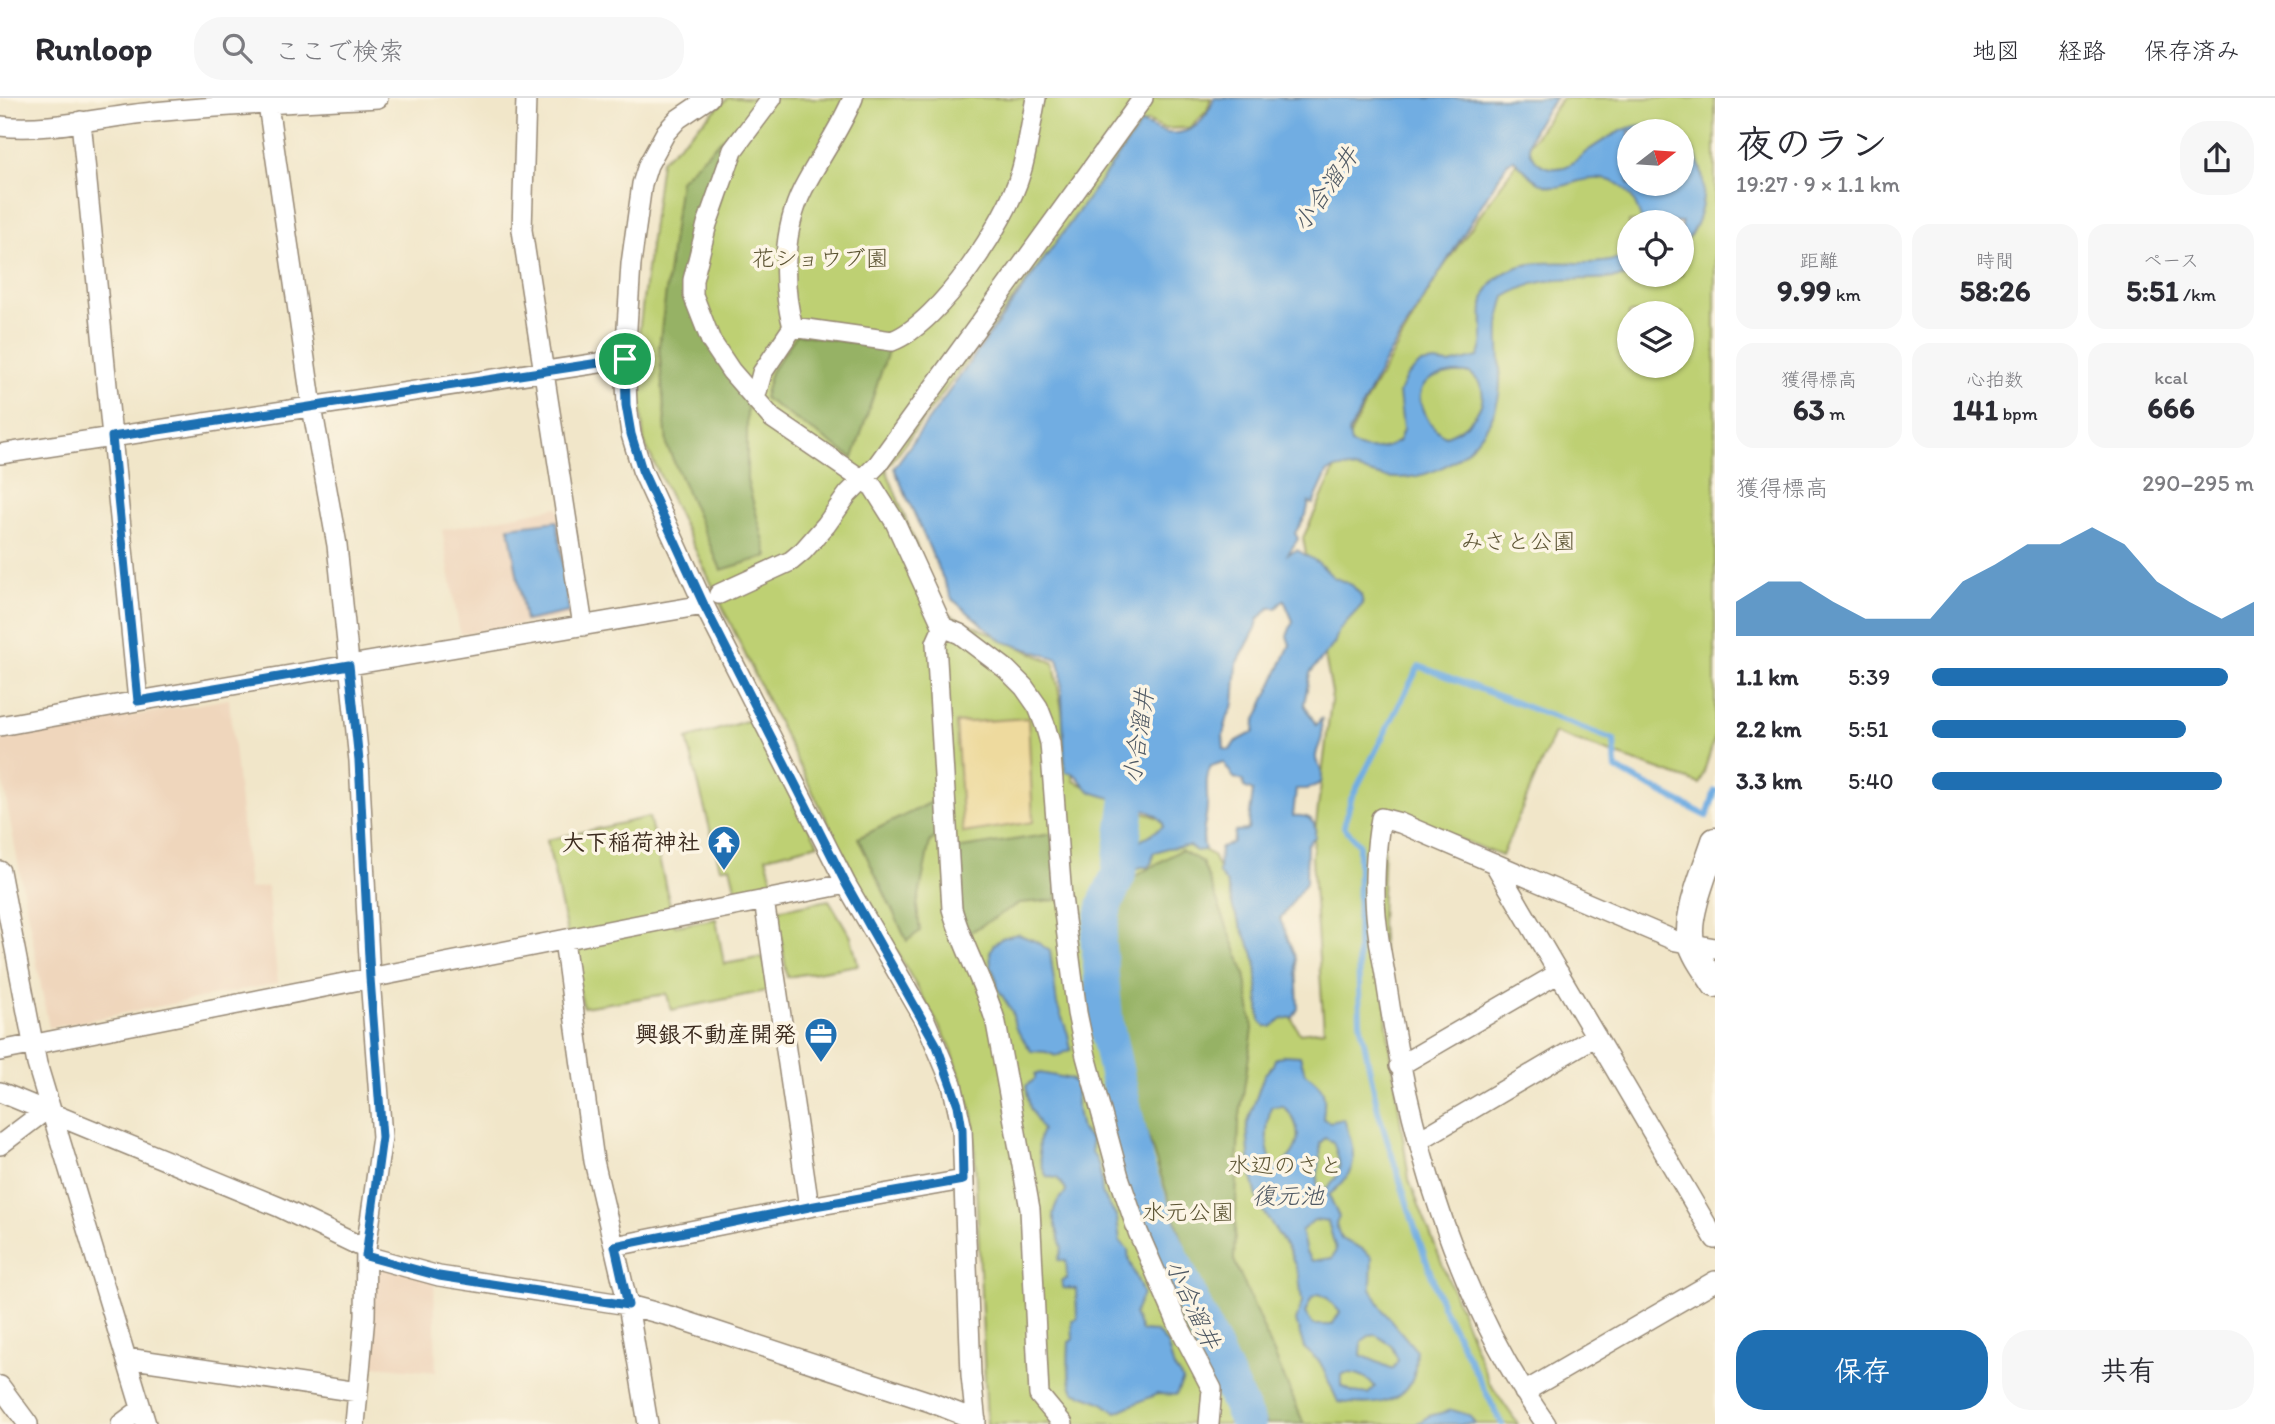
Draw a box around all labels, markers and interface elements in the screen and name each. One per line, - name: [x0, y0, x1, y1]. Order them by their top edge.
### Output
- search box: [194, 17, 684, 80]
- text: Runloop: [35, 29, 152, 68]
- icon: search: [218, 29, 256, 67]
- text: ここで検索: [274, 35, 404, 67]
- text: 地図: [1972, 36, 2020, 65]
- text: 経路: [2058, 36, 2106, 65]
- text: 保存済み: [2144, 36, 2240, 65]
- north arrow: [1617, 119, 1694, 196]
- map controls: [1617, 119, 1694, 378]
- text: 夜のラン: [1736, 121, 1888, 167]
- button: share: [2180, 121, 2254, 195]
- water label: 小合溜井: [1286, 141, 1365, 237]
- text: 19:27 · 9 × 1.1 km: [1736, 170, 1900, 198]
- button: locate: [1617, 210, 1694, 287]
- park label: 花ショウブ園: [751, 244, 889, 272]
- text: 距離: [1800, 249, 1838, 272]
- text: 時間: [1976, 249, 2014, 272]
- text: ペース: [2143, 249, 2199, 272]
- text: 9.99: [1777, 272, 1832, 309]
- text: 58:26: [1959, 272, 2031, 309]
- text: 5:51: [2126, 272, 2179, 309]
- text: km: [1832, 283, 1861, 306]
- text: /km: [2179, 283, 2216, 306]
- button: layers: [1617, 301, 1694, 378]
- pin: [595, 329, 655, 389]
- icon: arrive: [606, 340, 644, 378]
- text: kcal: [2154, 366, 2188, 389]
- text: 獲得標高: [1781, 368, 1857, 391]
- text: 心拍数: [1966, 368, 2024, 391]
- text: 666: [2147, 389, 2195, 426]
- text: 63: [1793, 391, 1825, 428]
- text: 141: [1952, 391, 1998, 428]
- text: m: [1825, 402, 1845, 425]
- text: bpm: [1998, 402, 2038, 425]
- text: 290–295 m: [2142, 469, 2254, 497]
- text: 獲得標高: [1736, 474, 1828, 502]
- park label: みさと公園: [1461, 527, 1576, 555]
- text: 1.1 km: [1736, 663, 1799, 691]
- text: 5:39: [1848, 663, 1890, 691]
- water label: 小合溜井: [1117, 685, 1159, 786]
- text: 2.2 km: [1736, 715, 1801, 743]
- text: 5:51: [1848, 715, 1888, 743]
- text: 3.3 km: [1736, 767, 1802, 795]
- text: 5:40: [1848, 767, 1894, 795]
- temple icon: 大下稲荷神社: [705, 823, 743, 872]
- place label: 大下稲荷神社: [562, 828, 700, 856]
- office icon: 興銀不動産開発: [802, 1015, 840, 1064]
- place label: 興銀不動産開発: [635, 1020, 796, 1048]
- park label: 水辺のさと: [1228, 1151, 1343, 1179]
- water label: 復元池: [1252, 1181, 1325, 1210]
- park label: 水元公園: [1142, 1198, 1234, 1226]
- water label: 小合溜井: [1160, 1254, 1227, 1355]
- button: 保存: [1736, 1330, 1988, 1410]
- button: 共有: [2002, 1330, 2254, 1410]

